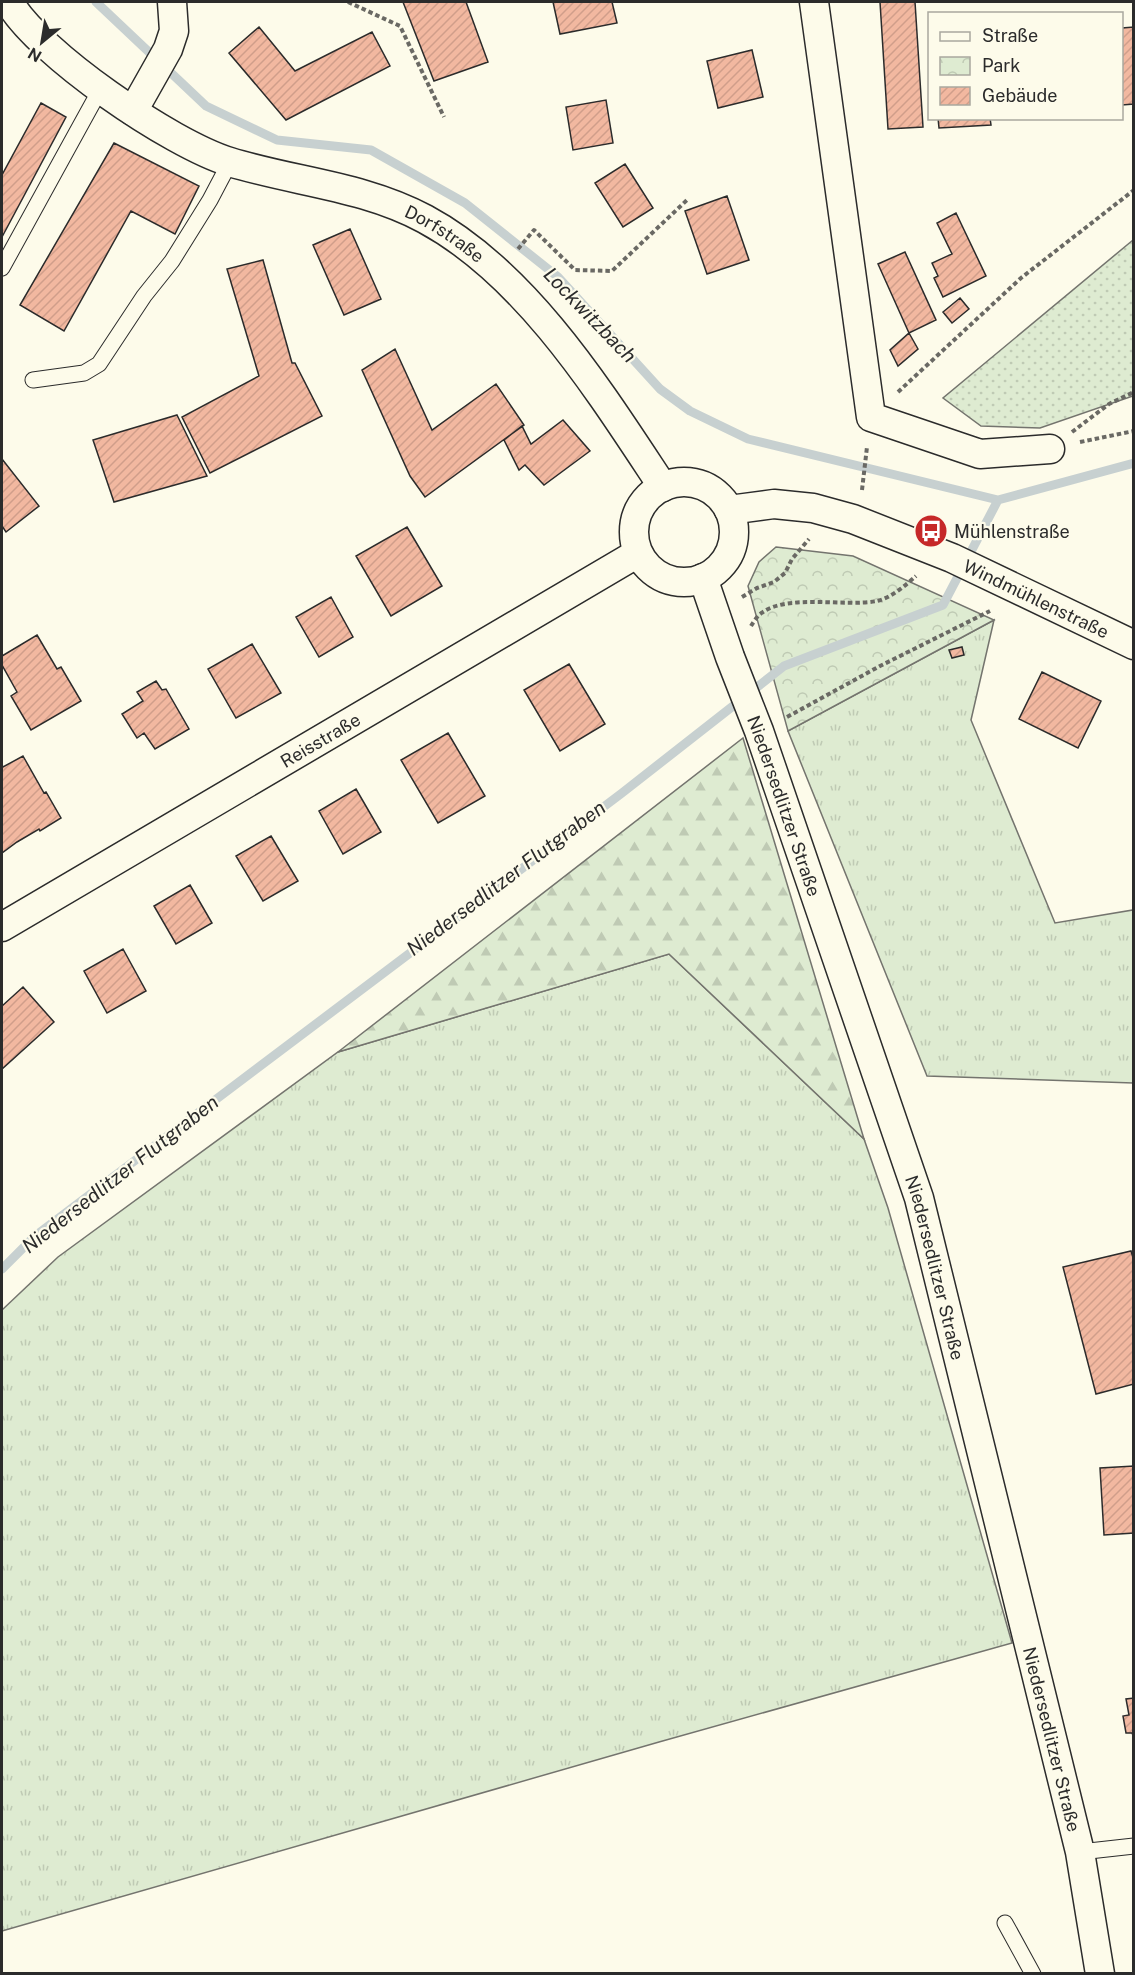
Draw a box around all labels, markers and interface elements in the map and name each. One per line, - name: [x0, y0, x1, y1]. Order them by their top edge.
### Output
- north arrow: [12, 12, 72, 72]
- legend: [928, 12, 1123, 120]
- text: Straße: [982, 25, 1038, 46]
- text: N: [25, 43, 45, 66]
- text: Park: [982, 55, 1020, 76]
- text: Gebäude: [982, 85, 1057, 106]
- street label: Dorfstraße: [402, 200, 489, 266]
- water label: Lockwitzbach: [539, 262, 641, 368]
- bus stop icon: Mühlenstraße: [913, 513, 949, 549]
- place label: Mühlenstraße: [954, 521, 1070, 542]
- street label: Windmühlenstraße: [960, 555, 1112, 642]
- street label: Reisstraße: [276, 708, 364, 772]
- street label: Niedersedlitzer Straße: [743, 712, 825, 899]
- water label: Niedersedlitzer Flutgraben: [402, 795, 610, 961]
- water label: Niedersedlitzer Flutgraben: [17, 1090, 223, 1258]
- street label: Niedersedlitzer Straße: [901, 1172, 969, 1362]
- street label: Niedersedlitzer Straße: [1019, 1645, 1085, 1834]

